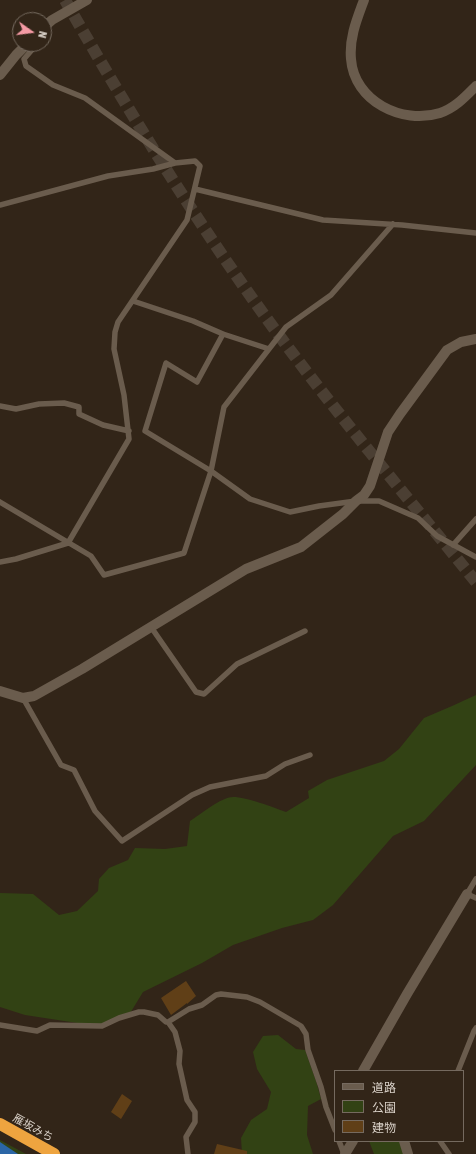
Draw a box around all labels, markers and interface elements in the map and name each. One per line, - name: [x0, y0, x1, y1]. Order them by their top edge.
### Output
- north arrow: [12, 12, 52, 52]
- text: N: [36, 30, 49, 39]
- legend: [334, 1070, 464, 1142]
- text: 道路: [372, 1081, 396, 1095]
- text: 公園: [372, 1101, 396, 1115]
- street label: 雁坂みち: [11, 1112, 55, 1144]
- text: 建物: [372, 1121, 396, 1135]

